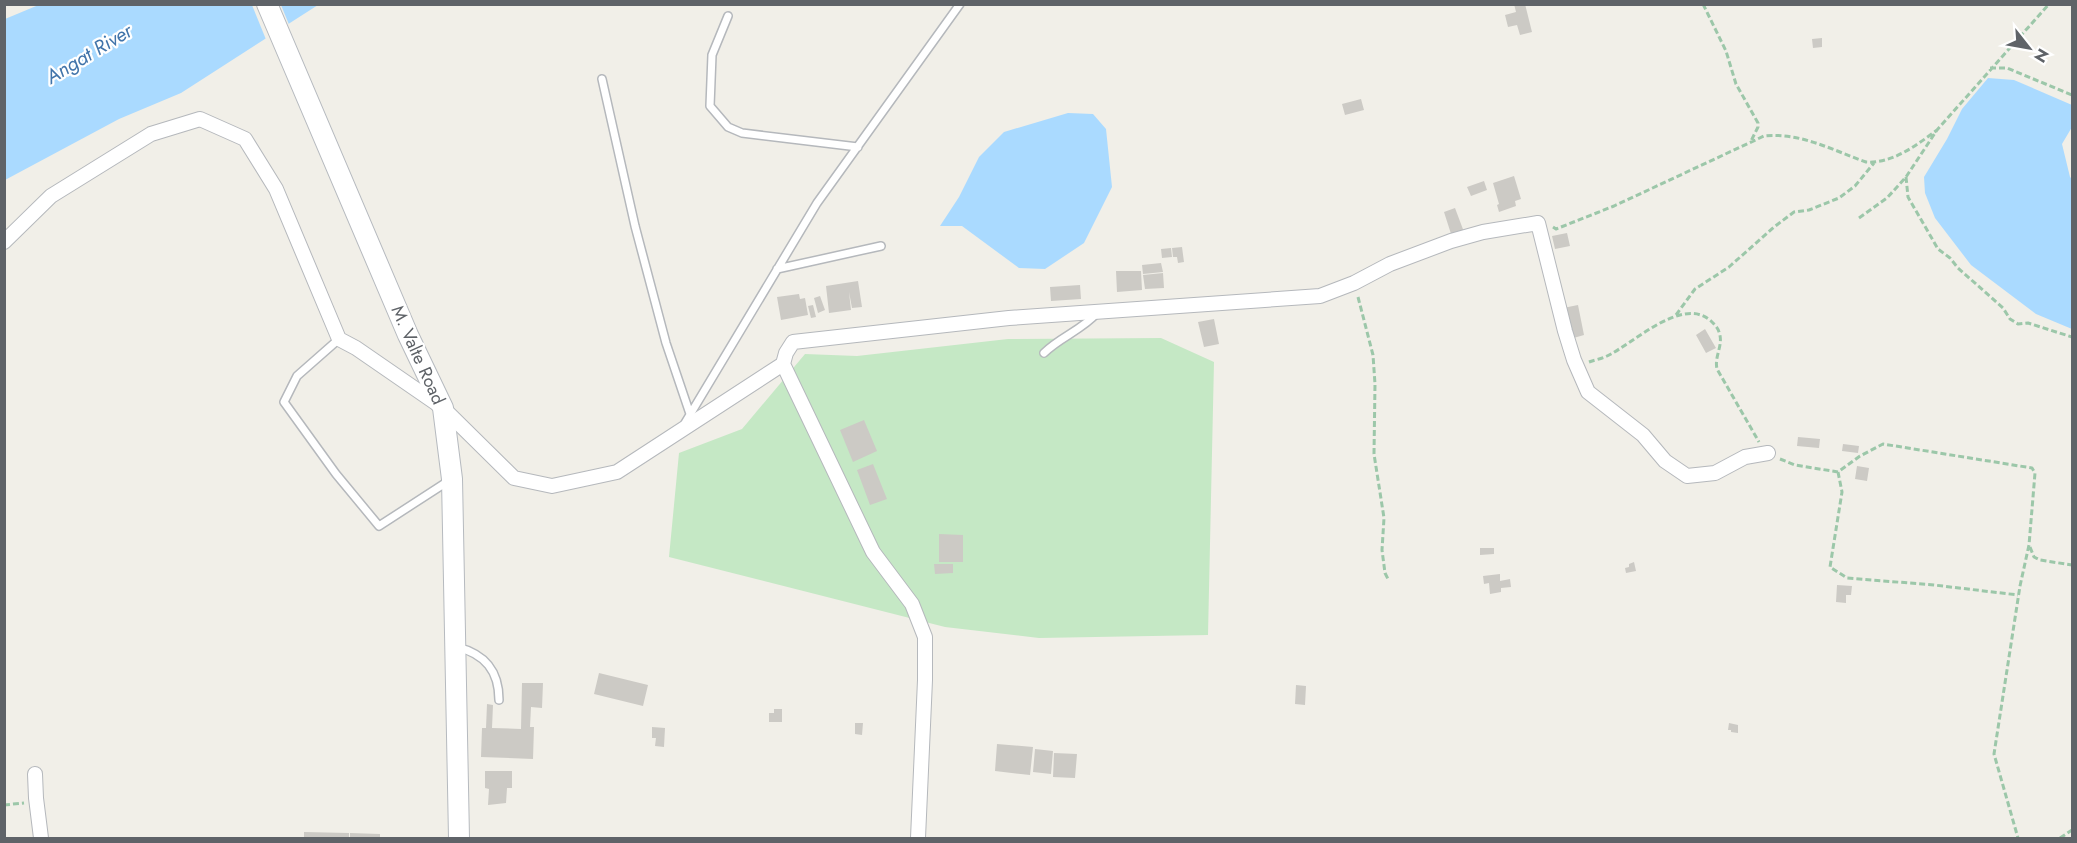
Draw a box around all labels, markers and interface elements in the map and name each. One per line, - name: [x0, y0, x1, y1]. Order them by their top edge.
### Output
- water label: Angat River: [39, 16, 139, 92]
- north arrow: [1999, 18, 2059, 78]
- text: N: [2028, 44, 2055, 67]
- street label: M. Valte Road: [385, 301, 451, 409]

